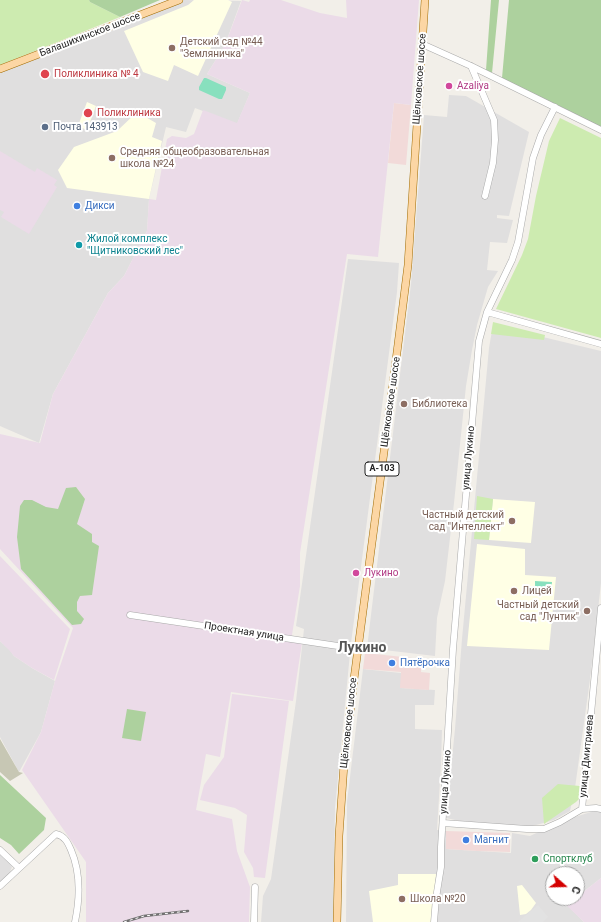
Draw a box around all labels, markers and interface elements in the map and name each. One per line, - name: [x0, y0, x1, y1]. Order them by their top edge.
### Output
- street label: Балашихинское шоссе: [38, 10, 142, 60]
- street label: Щёлковское шоссе: [411, 33, 429, 125]
- place label: Детский сад №44 "Земляничка": [180, 36, 263, 60]
- marker: Детский сад №44 "Земляничка": [167, 43, 177, 53]
- marker: Поликлиника № 4: [39, 68, 51, 80]
- place label: Поликлиника № 4: [54, 68, 139, 80]
- place label: Azaliya: [457, 80, 489, 92]
- marker: Azaliya: [444, 81, 454, 91]
- marker: Поликлиника: [82, 107, 94, 119]
- place label: Поликлиника: [97, 107, 161, 119]
- place label: Почта 143913: [53, 121, 118, 133]
- marker: Почта 143913: [40, 122, 50, 132]
- place label: Средняя общеобразовательная школа №24: [120, 146, 269, 170]
- marker: Средняя общеобразовательная школа №24: [107, 153, 117, 163]
- place label: Дикси: [85, 200, 115, 212]
- marker: Дикси: [72, 201, 82, 211]
- place label: Жилой комплекс "Щитниковский лес": [87, 233, 183, 256]
- marker: Жилой комплекс "Щитниковский лес": [74, 240, 84, 250]
- street label: Щёлковское шоссе: [379, 356, 403, 448]
- place label: Библиотека: [412, 398, 467, 410]
- marker: Библиотека: [399, 399, 409, 409]
- street label: улица Лукино: [460, 425, 478, 491]
- road number: А-103: [365, 462, 399, 476]
- place label: Частный детский сад "Интеллект": [422, 509, 504, 532]
- marker: Частный детский сад "Интеллект": [507, 516, 517, 526]
- place label: Лукино: [364, 567, 398, 579]
- marker: Лукино: [351, 568, 361, 578]
- place label: Лицей: [522, 585, 552, 597]
- marker: Лицей: [509, 586, 519, 596]
- place label: Частный детский сад "Лунтик": [497, 599, 579, 622]
- marker: Частный детский сад "Лунтик": [582, 606, 592, 616]
- street label: Проектная улица: [203, 620, 285, 644]
- district label: Лукино: [338, 640, 386, 656]
- place label: Пятёрочка: [400, 657, 450, 669]
- marker: Пятёрочка: [387, 658, 397, 668]
- street label: Щёлковское шоссе: [338, 677, 360, 769]
- street label: улица Дмитриева: [577, 714, 597, 798]
- street label: улица Лукино: [438, 749, 454, 815]
- place label: Магнит: [474, 834, 509, 846]
- marker: Магнит: [461, 835, 471, 845]
- place label: Спортклуб: [543, 853, 592, 865]
- marker: Спортклуб: [530, 854, 540, 864]
- north arrow: [545, 866, 585, 906]
- text: С: [568, 884, 583, 896]
- place label: Школа №20: [410, 893, 466, 905]
- marker: Школа №20: [397, 894, 407, 904]

